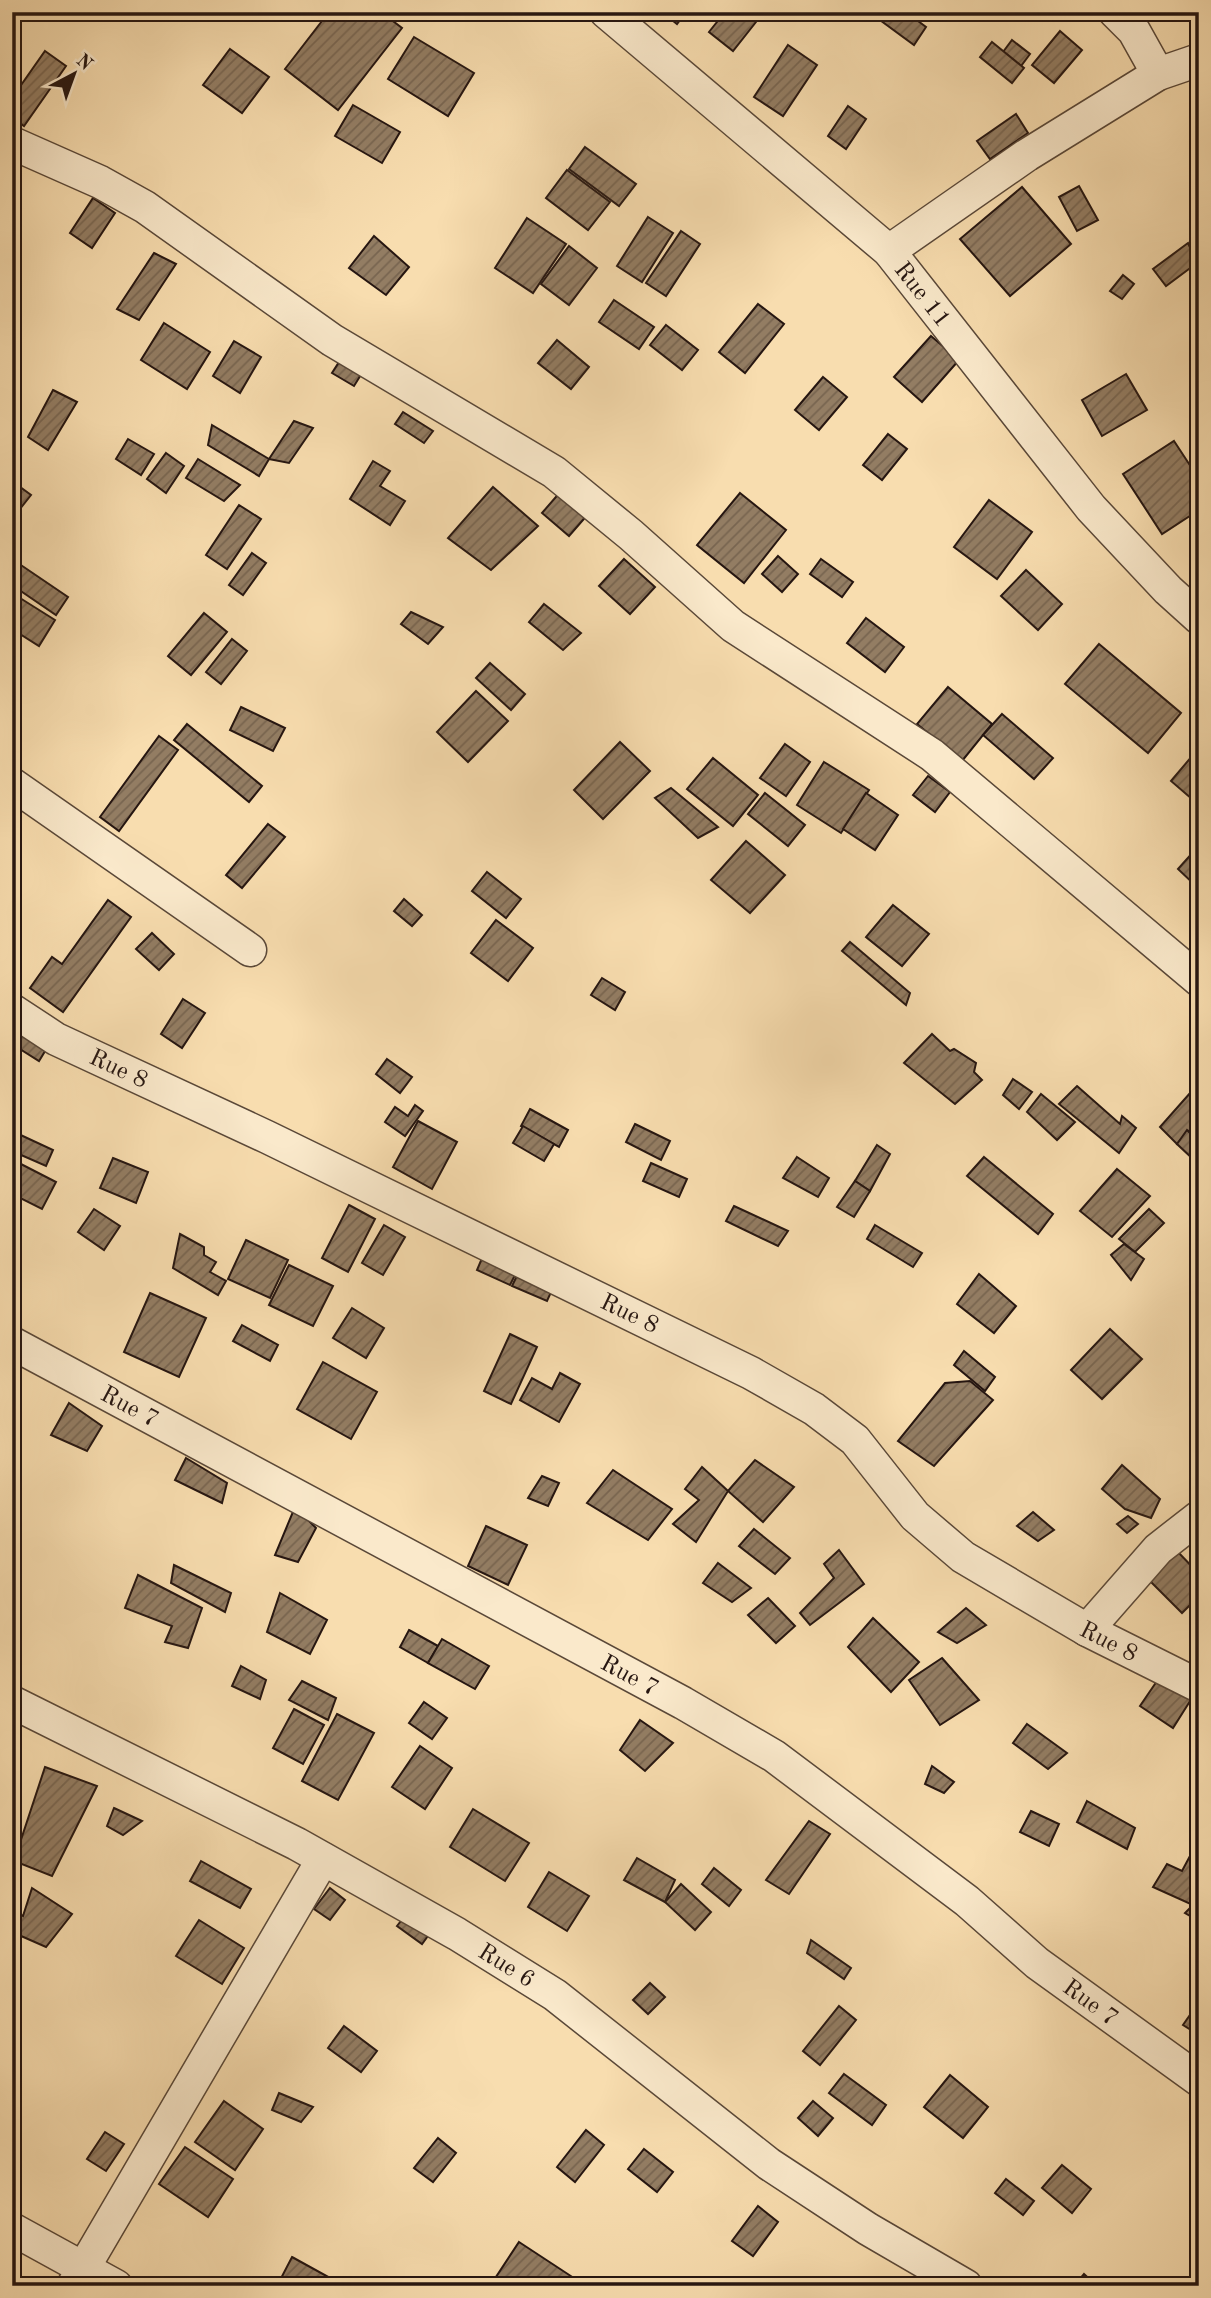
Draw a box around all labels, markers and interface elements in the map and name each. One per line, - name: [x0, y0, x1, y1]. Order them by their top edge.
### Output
- north arrow: [38, 38, 108, 108]
- text: N: [72, 51, 96, 75]
- street label: Rue 11: [889, 258, 954, 332]
- street label: Rue 8: [85, 1046, 151, 1094]
- street label: Rue 8: [596, 1290, 662, 1339]
- street label: Rue 7: [96, 1383, 162, 1433]
- street label: Rue 8: [1075, 1618, 1141, 1667]
- street label: Rue 7: [596, 1652, 662, 1702]
- street label: Rue 6: [473, 1940, 538, 1993]
- street label: Rue 7: [1058, 1976, 1122, 2031]

